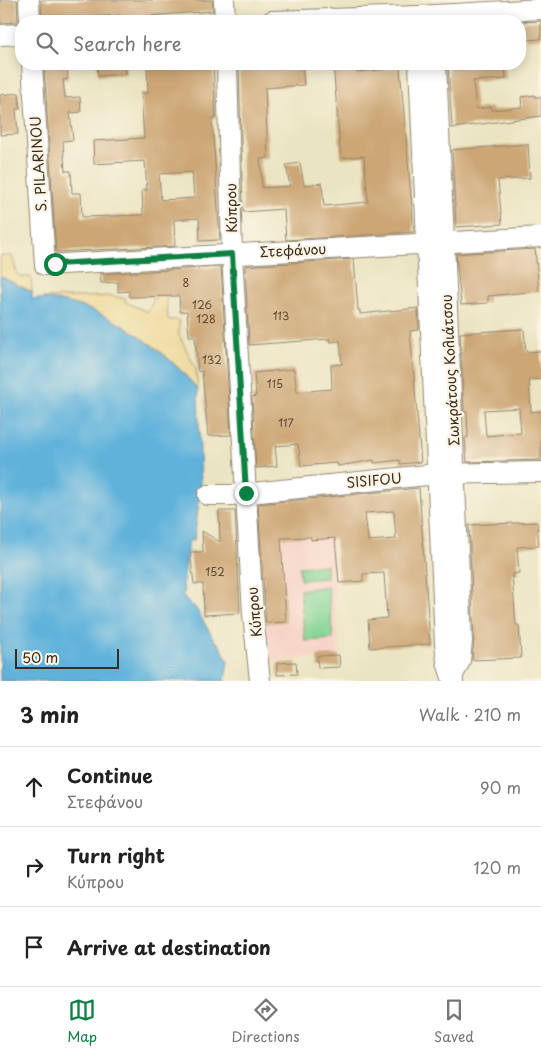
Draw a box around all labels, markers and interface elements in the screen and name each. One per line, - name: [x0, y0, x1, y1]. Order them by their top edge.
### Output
- search box: [15, 15, 526, 70]
- icon: search: [33, 29, 61, 57]
- text: Search here: [73, 29, 182, 57]
- street label: S. PILARINOU: [24, 115, 52, 213]
- street label: Κύπρου: [220, 183, 242, 233]
- street label: Στεφάνου: [259, 238, 327, 262]
- route start: [44, 253, 67, 276]
- house number: 8: [183, 274, 190, 291]
- street label: Σωκράτους Κολιάτσου: [436, 294, 464, 446]
- house number: 126: [192, 296, 212, 313]
- house number: 113: [273, 307, 289, 324]
- house number: 128: [196, 310, 216, 327]
- house number: 132: [202, 351, 222, 368]
- house number: 115: [267, 375, 283, 392]
- house number: 117: [278, 414, 294, 431]
- street label: SISIFOU: [346, 467, 402, 493]
- route end: [235, 482, 258, 505]
- house number: 152: [205, 563, 225, 580]
- street label: Κύπρου: [241, 586, 267, 638]
- scale bar: [15, 646, 119, 669]
- text: 50 m: [22, 647, 58, 668]
- text: 3 min: [20, 698, 79, 730]
- text: Walk · 210 m: [419, 702, 521, 726]
- text: Continue: [67, 761, 153, 789]
- icon: ahead: [20, 773, 48, 801]
- text: 90 m: [480, 775, 521, 799]
- text: Στεφάνου: [67, 789, 143, 813]
- text: Turn right: [67, 841, 165, 869]
- icon: right: [20, 853, 48, 881]
- text: 120 m: [474, 855, 521, 879]
- text: Κύπρου: [67, 869, 124, 893]
- icon: arrive: [20, 933, 48, 961]
- text: Arrive at destination: [67, 933, 271, 961]
- tab: Map: [67, 996, 97, 1047]
- tab: Directions: [232, 996, 300, 1047]
- tab: Saved: [434, 996, 474, 1047]

